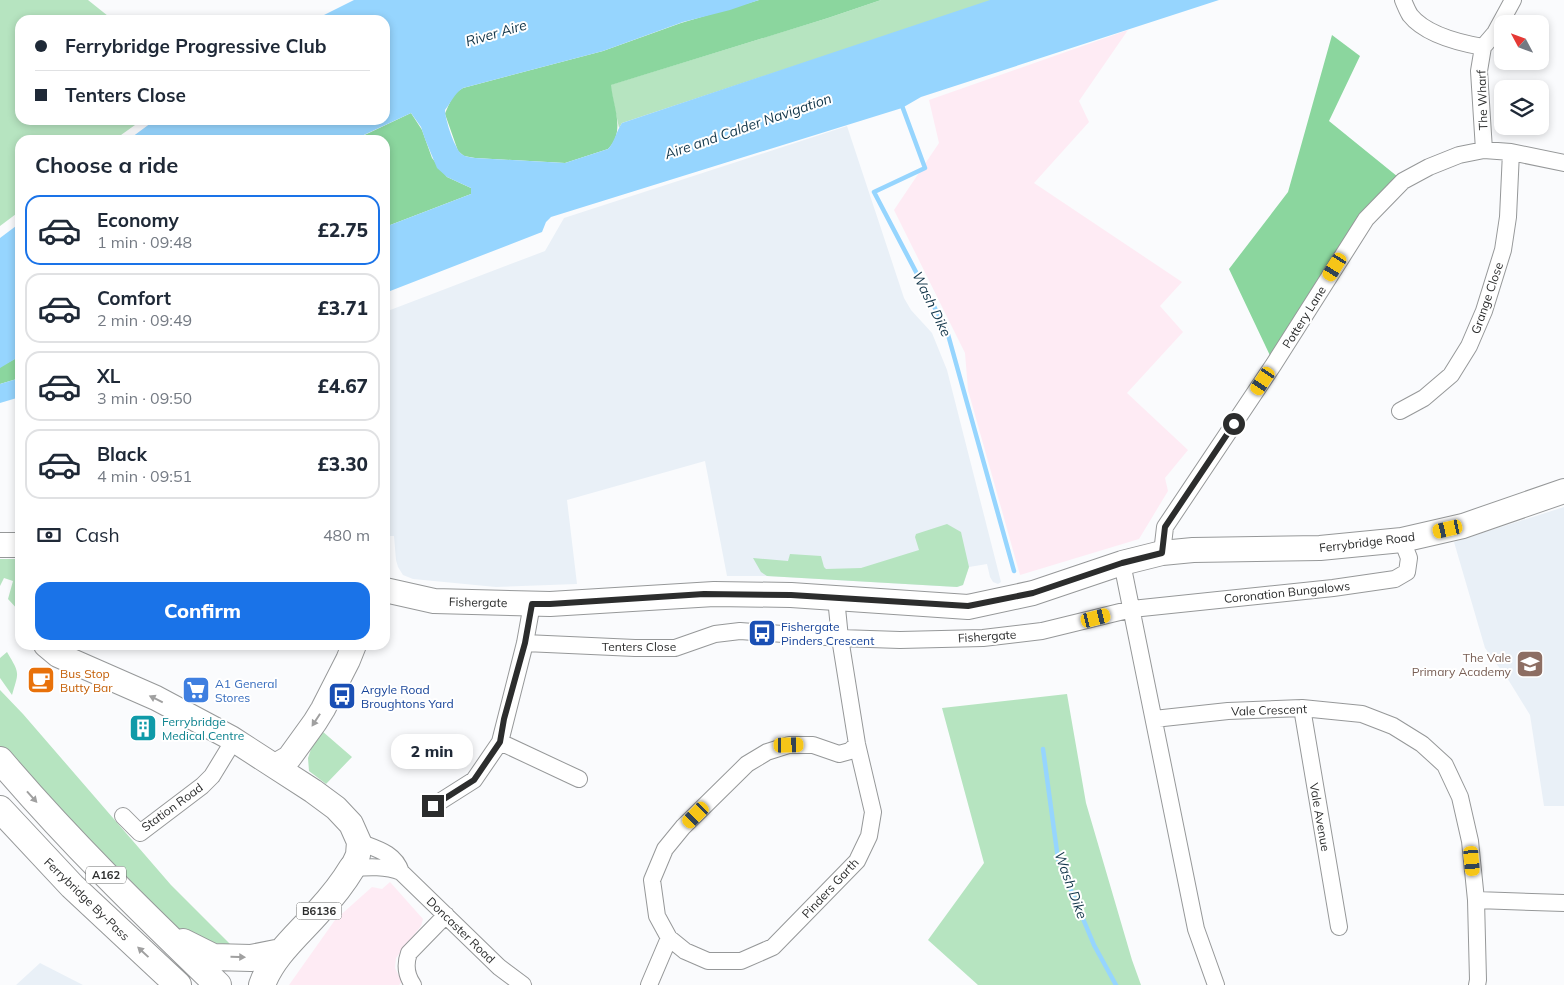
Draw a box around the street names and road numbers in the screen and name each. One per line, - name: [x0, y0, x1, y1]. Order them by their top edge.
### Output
- street label: The Wharf: [1473, 69, 1491, 130]
- street label: Grange Close: [1468, 260, 1506, 336]
- street label: Pottery Lane: [1279, 283, 1329, 351]
- street label: Ferrybridge Road: [1318, 529, 1416, 555]
- street label: Coronation Bungalows: [1223, 578, 1351, 606]
- street label: Fishergate: [449, 594, 507, 610]
- street label: Fishergate: [957, 626, 1017, 646]
- street label: Tenters Close: [602, 639, 676, 654]
- street label: Vale Crescent: [1231, 701, 1307, 719]
- street label: Station Road: [138, 780, 206, 834]
- street label: Vale Avenue: [1307, 782, 1333, 852]
- street label: Ferrybridge By-Pass: [41, 854, 133, 944]
- street label: Pinders Garth: [798, 855, 862, 921]
- road number: A162: [86, 866, 126, 884]
- street label: Doncaster Road: [424, 894, 498, 966]
- road number: B6136: [296, 902, 342, 919]

